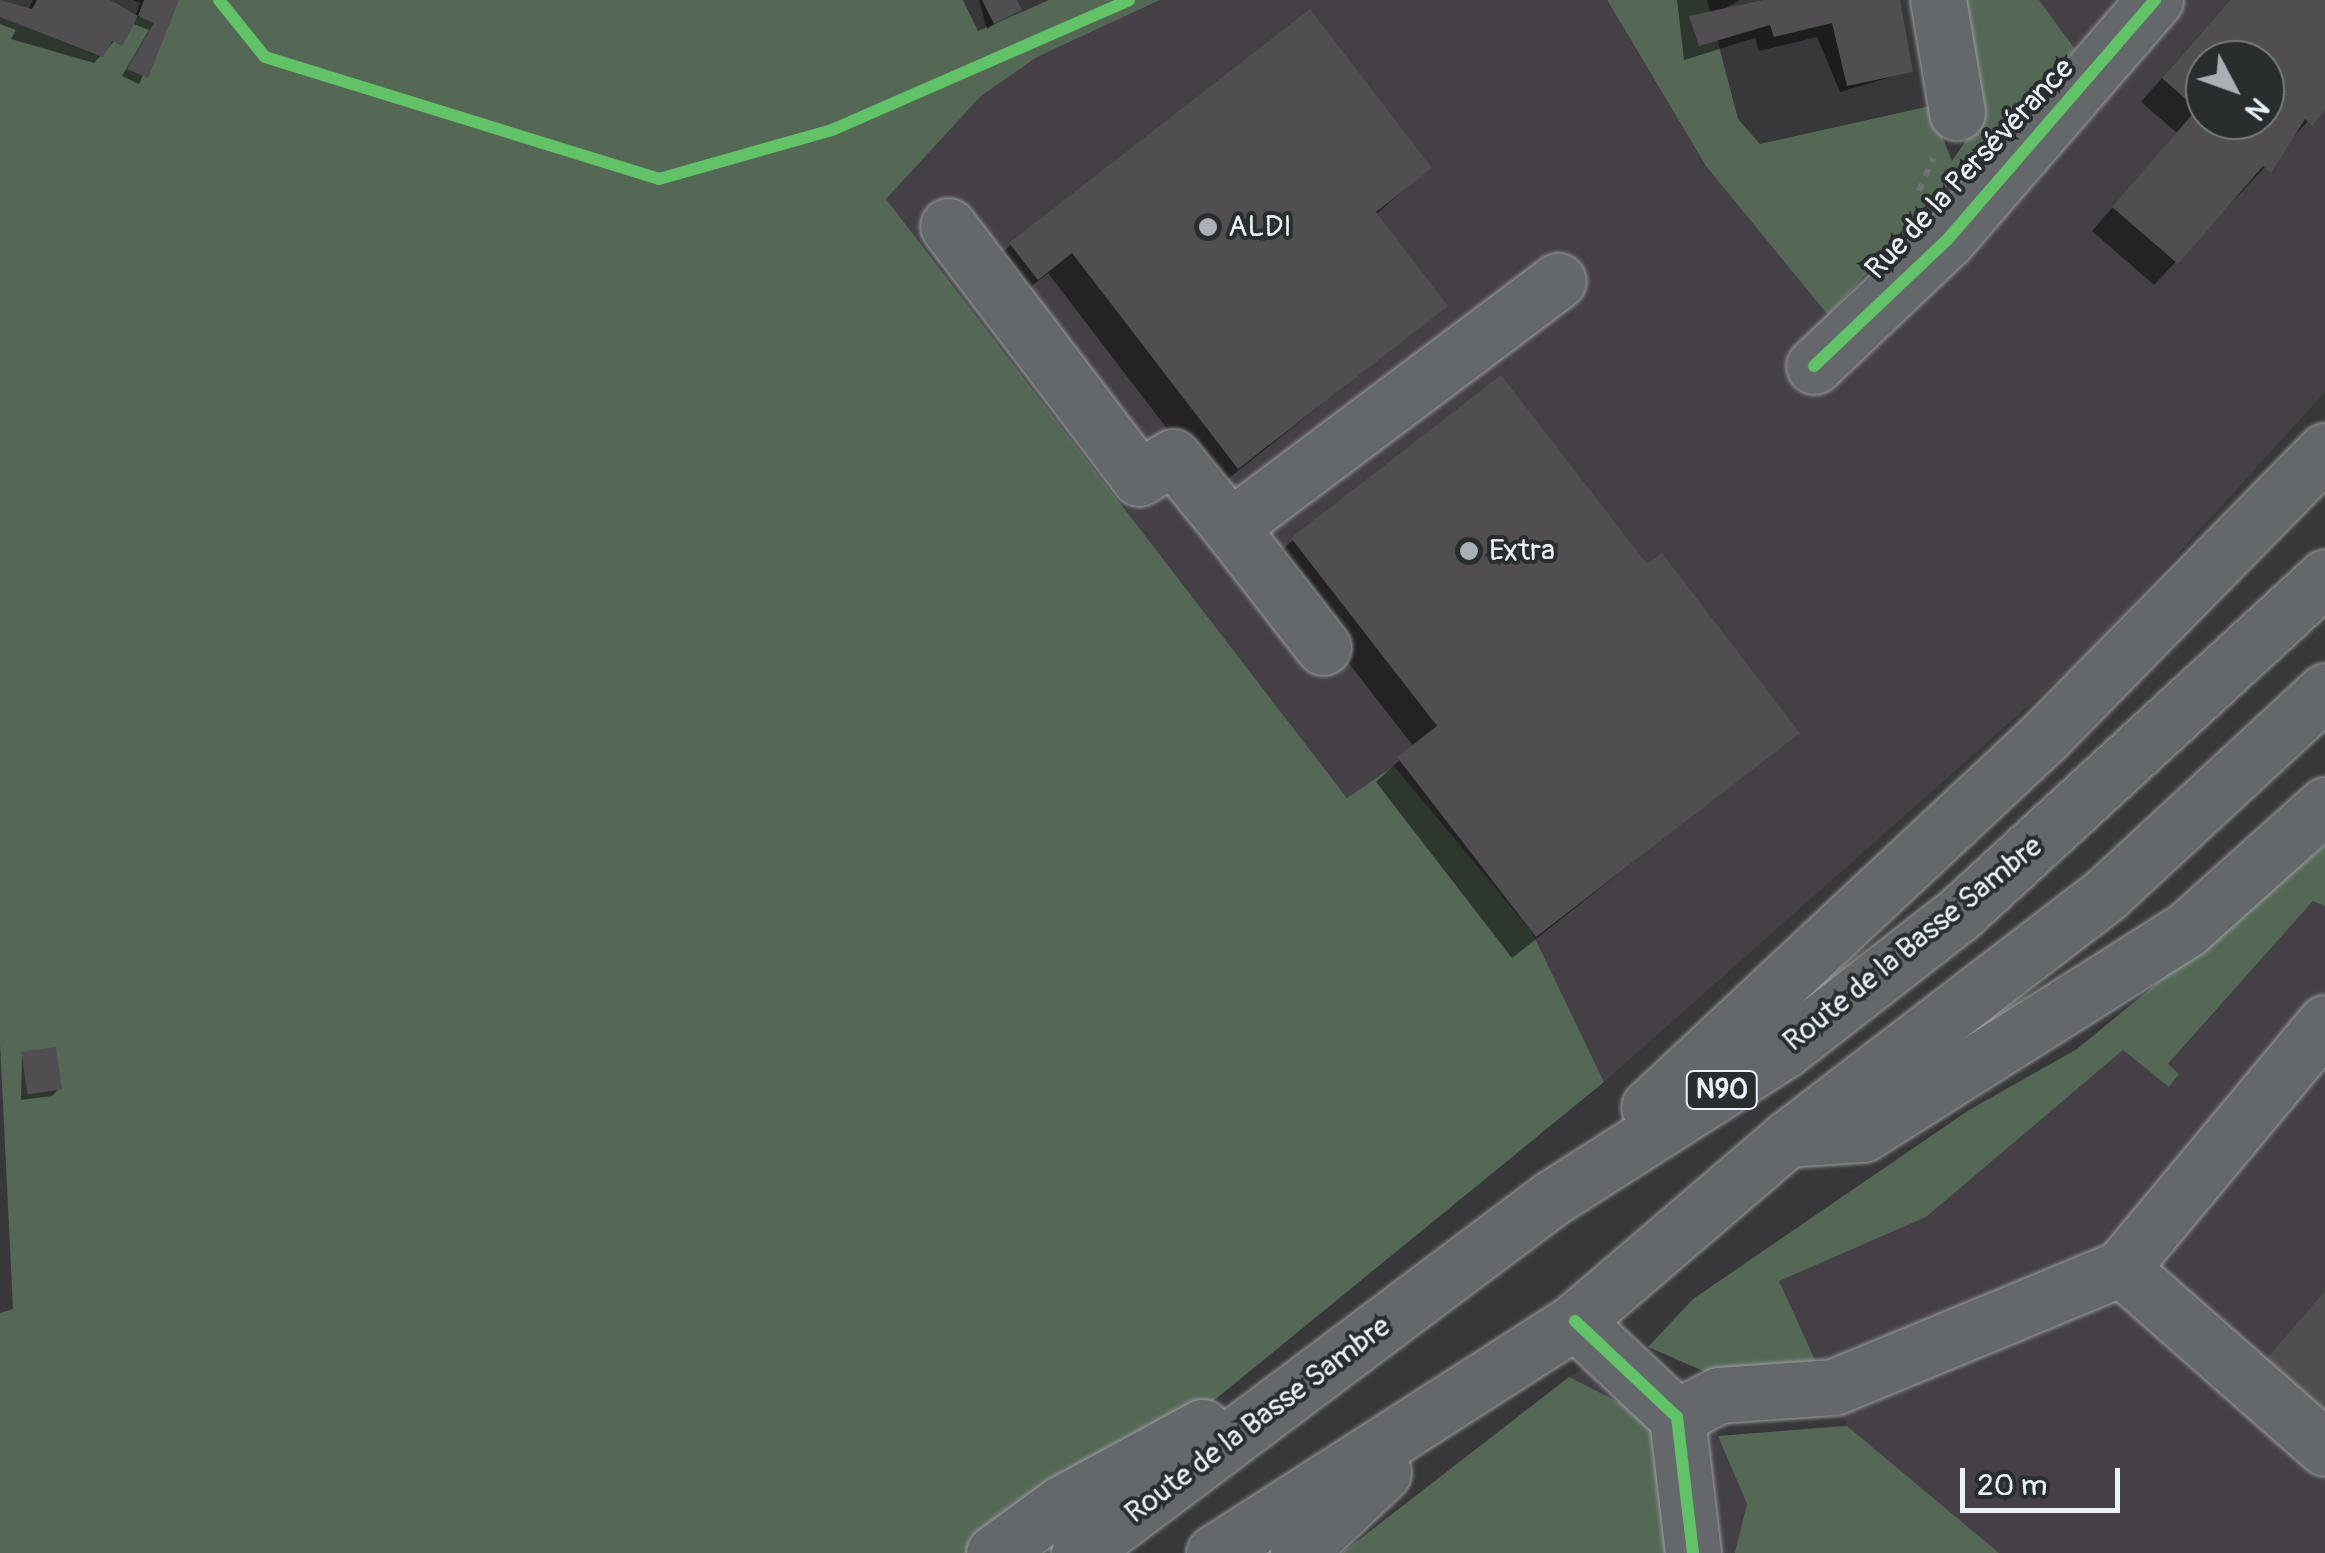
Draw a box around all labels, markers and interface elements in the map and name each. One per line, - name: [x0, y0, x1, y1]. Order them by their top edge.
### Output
- north arrow: [2185, 40, 2285, 140]
- street label: Rue de la Persévérance: [1858, 51, 2082, 287]
- text: N: [2237, 90, 2276, 127]
- place label: ALDI: [1228, 209, 1292, 245]
- marker: ALDI: [1197, 216, 1219, 238]
- place label: Extra: [1489, 533, 1555, 569]
- marker: Extra: [1458, 540, 1480, 562]
- street label: Route de la Basse Sambre: [1776, 828, 2050, 1060]
- road number: N90: [1684, 1067, 1760, 1113]
- street label: Route de la Basse Sambre: [1118, 1309, 1398, 1531]
- scale bar: [1965, 1448, 2125, 1510]
- text: 20 m: [1977, 1467, 2047, 1504]

